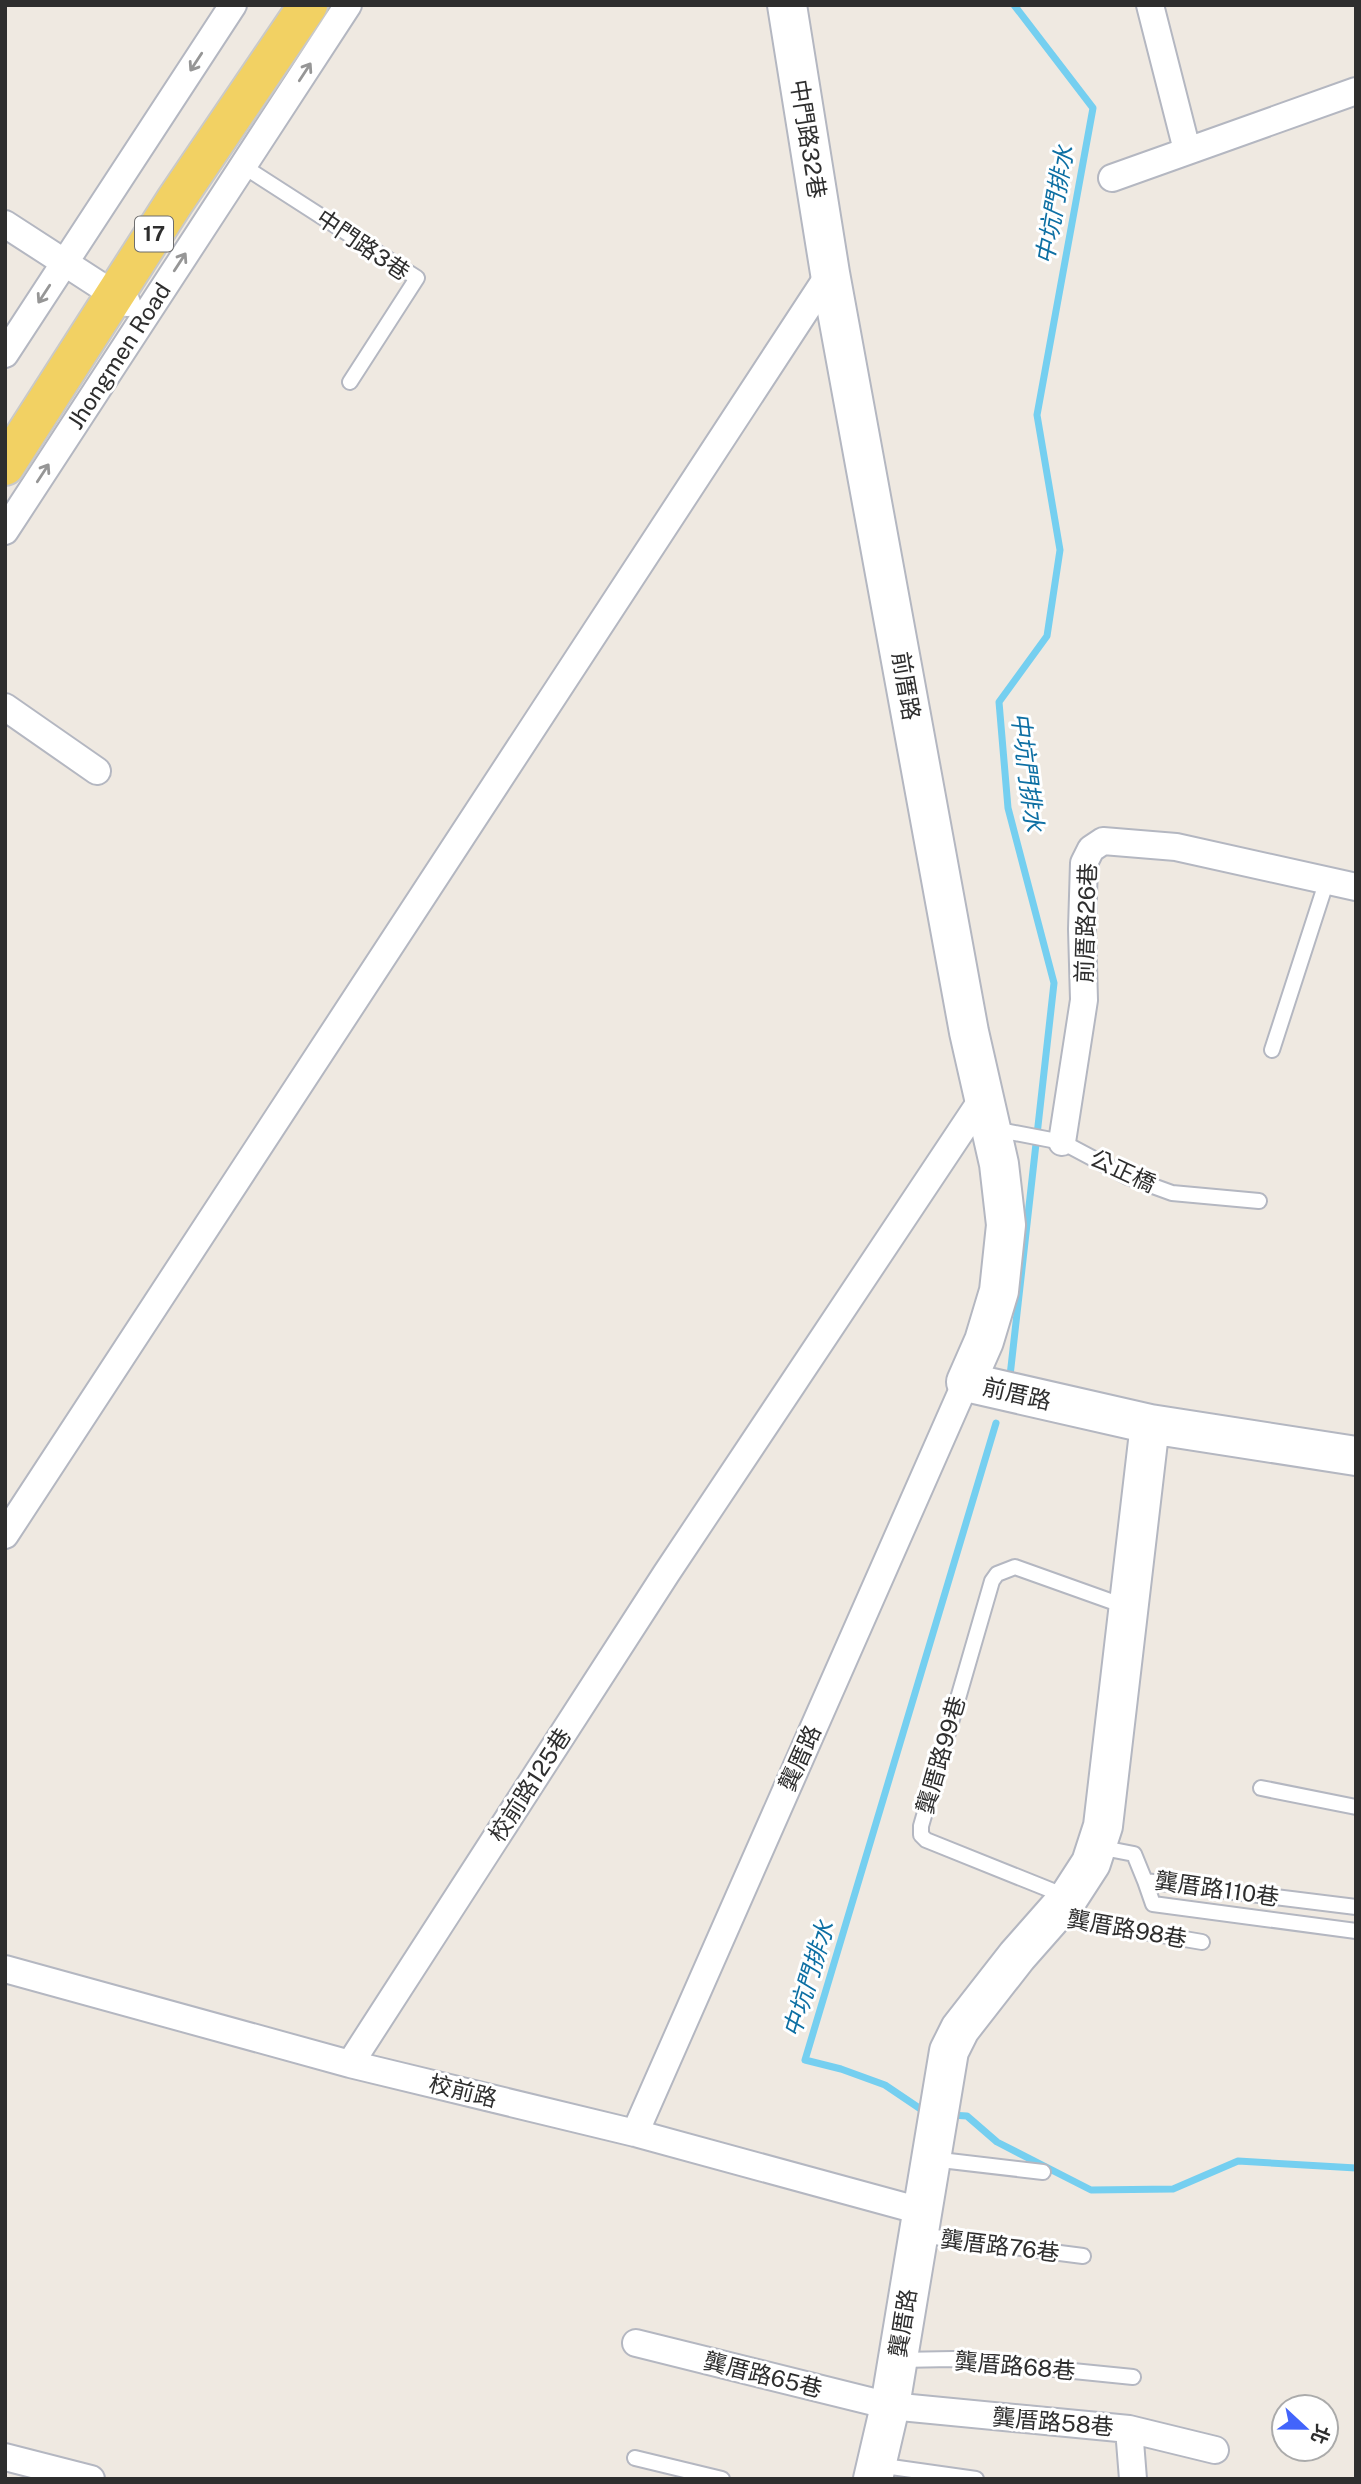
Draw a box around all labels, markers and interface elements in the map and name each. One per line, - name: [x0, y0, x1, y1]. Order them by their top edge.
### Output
- one-way arrow: [189, 52, 203, 72]
- one-way arrow: [297, 63, 312, 82]
- street label: 中門路32巷: [786, 77, 831, 200]
- water label: 中坑門排水: [1030, 142, 1078, 266]
- street label: 中門路3巷: [312, 204, 415, 286]
- road number: 17: [135, 216, 173, 252]
- one-way arrow: [174, 253, 188, 273]
- street label: Jhongmen Road: [61, 277, 176, 434]
- one-way arrow: [37, 283, 51, 303]
- one-way arrow: [36, 464, 50, 484]
- street label: 前厝路: [887, 650, 926, 722]
- water label: 中坑門排水: [1007, 711, 1049, 834]
- street label: 前厝路26巷: [1070, 863, 1101, 983]
- street label: 公正橋: [1086, 1144, 1160, 1197]
- street label: 前厝路: [980, 1373, 1054, 1414]
- street label: 龔厝路99巷: [911, 1693, 970, 1817]
- street label: 龔厝路: [773, 1721, 826, 1795]
- street label: 校前路125巷: [483, 1723, 576, 1847]
- street label: 龔厝路110巷: [1153, 1866, 1281, 1911]
- street label: 龔厝路98巷: [1065, 1905, 1189, 1952]
- water label: 中坑門排水: [777, 1916, 839, 2040]
- street label: 校前路: [426, 2069, 500, 2112]
- street label: 龔厝路76巷: [939, 2225, 1061, 2266]
- street label: 龔厝路: [884, 2287, 921, 2359]
- street label: 龔厝路65巷: [701, 2347, 825, 2402]
- street label: 龔厝路68巷: [954, 2347, 1077, 2384]
- north arrow: [1270, 2393, 1340, 2463]
- street label: 龔厝路58巷: [991, 2403, 1115, 2440]
- text: 北: [1307, 2421, 1335, 2447]

